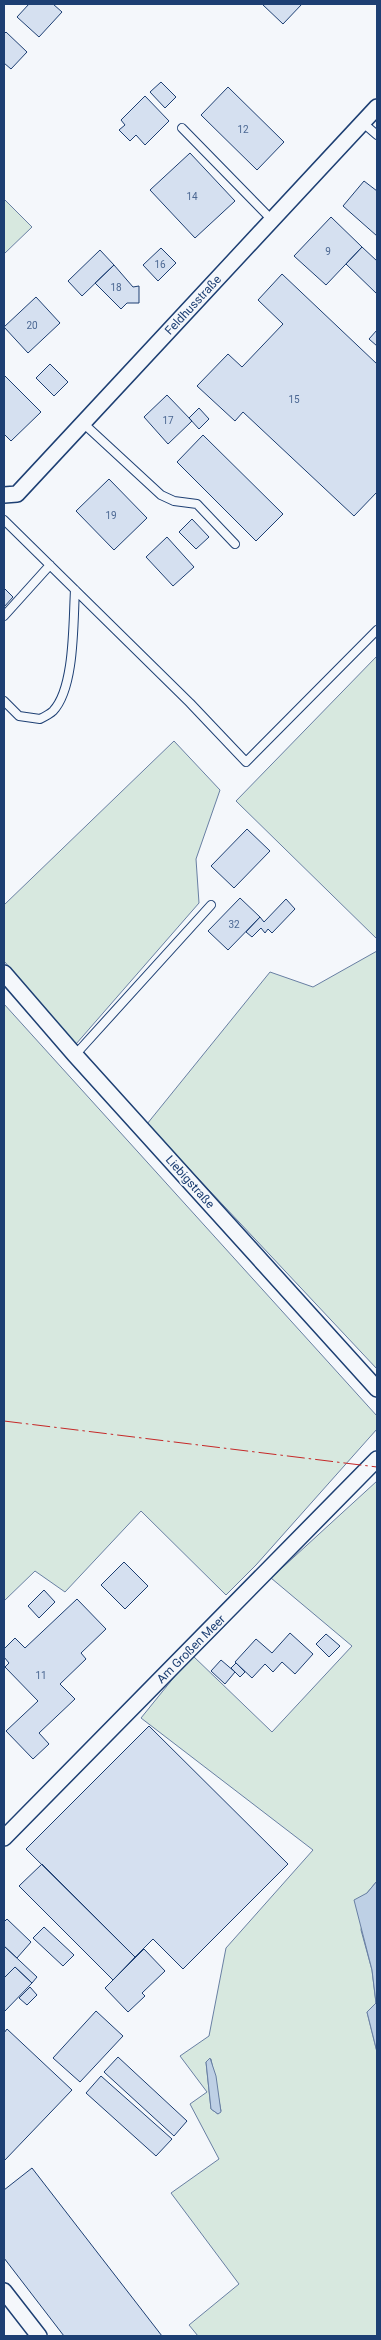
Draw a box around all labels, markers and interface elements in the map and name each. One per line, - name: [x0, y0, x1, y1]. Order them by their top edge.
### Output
- house number: 12: [237, 124, 249, 135]
- house number: 14: [186, 191, 198, 202]
- house number: 9: [325, 246, 331, 257]
- house number: 16: [154, 259, 166, 270]
- street label: Feldhusstraße: [162, 272, 224, 338]
- house number: 18: [110, 282, 122, 293]
- house number: 20: [26, 320, 38, 331]
- house number: 15: [288, 394, 300, 405]
- house number: 17: [162, 415, 174, 426]
- house number: 19: [105, 510, 117, 521]
- house number: 32: [228, 919, 240, 930]
- street label: Liebigstraße: [163, 1153, 217, 1211]
- street label: Am Großen Meer: [154, 1612, 228, 1686]
- house number: 11: [35, 1670, 47, 1681]

